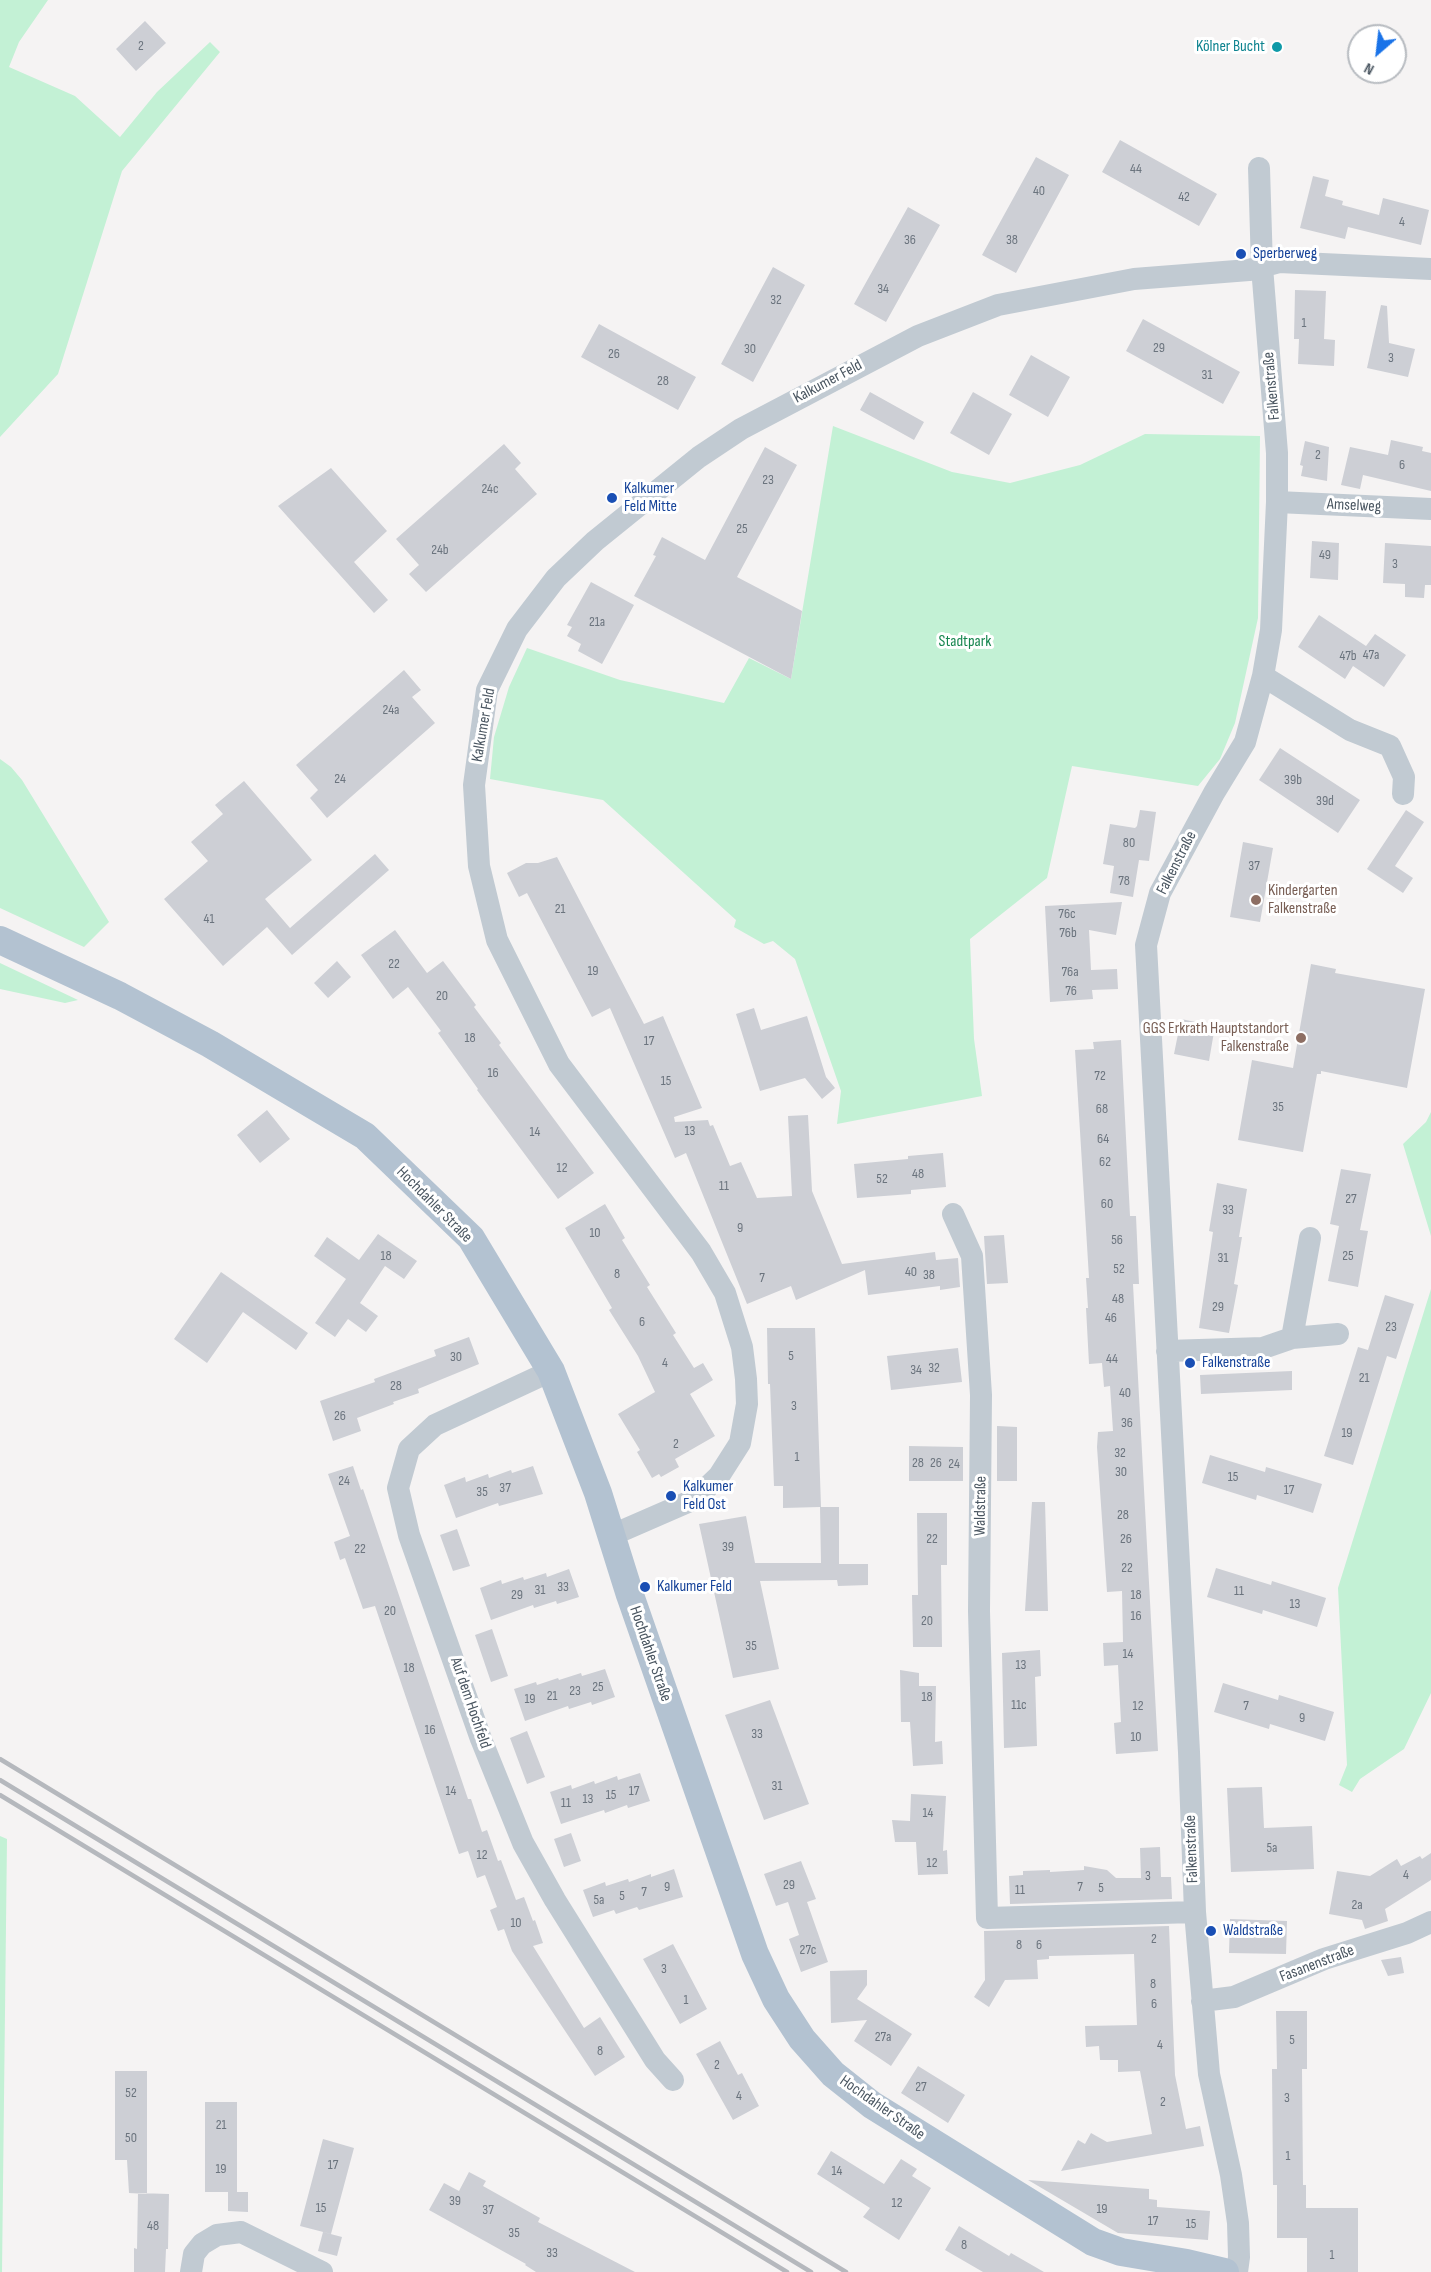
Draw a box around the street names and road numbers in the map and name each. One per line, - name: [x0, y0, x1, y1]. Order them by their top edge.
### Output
- street label: Falkenstraße: [1259, 351, 1285, 421]
- street label: Kalkumer Feld: [790, 356, 866, 408]
- street label: Amselweg: [1326, 495, 1382, 517]
- street label: Kalkumer Feld: [468, 686, 500, 764]
- street label: Falkenstraße: [1153, 828, 1201, 898]
- street label: Hochdahler Straße: [392, 1163, 476, 1247]
- street label: Waldstraße: [971, 1476, 991, 1536]
- street label: Hochdahler Straße: [625, 1604, 675, 1704]
- street label: Auf dem Hochfeld: [445, 1655, 495, 1751]
- street label: Falkenstraße: [1181, 1815, 1203, 1883]
- street label: Fasanenstraße: [1277, 1941, 1357, 1987]
- street label: Hochdahler Straße: [836, 2072, 928, 2144]

